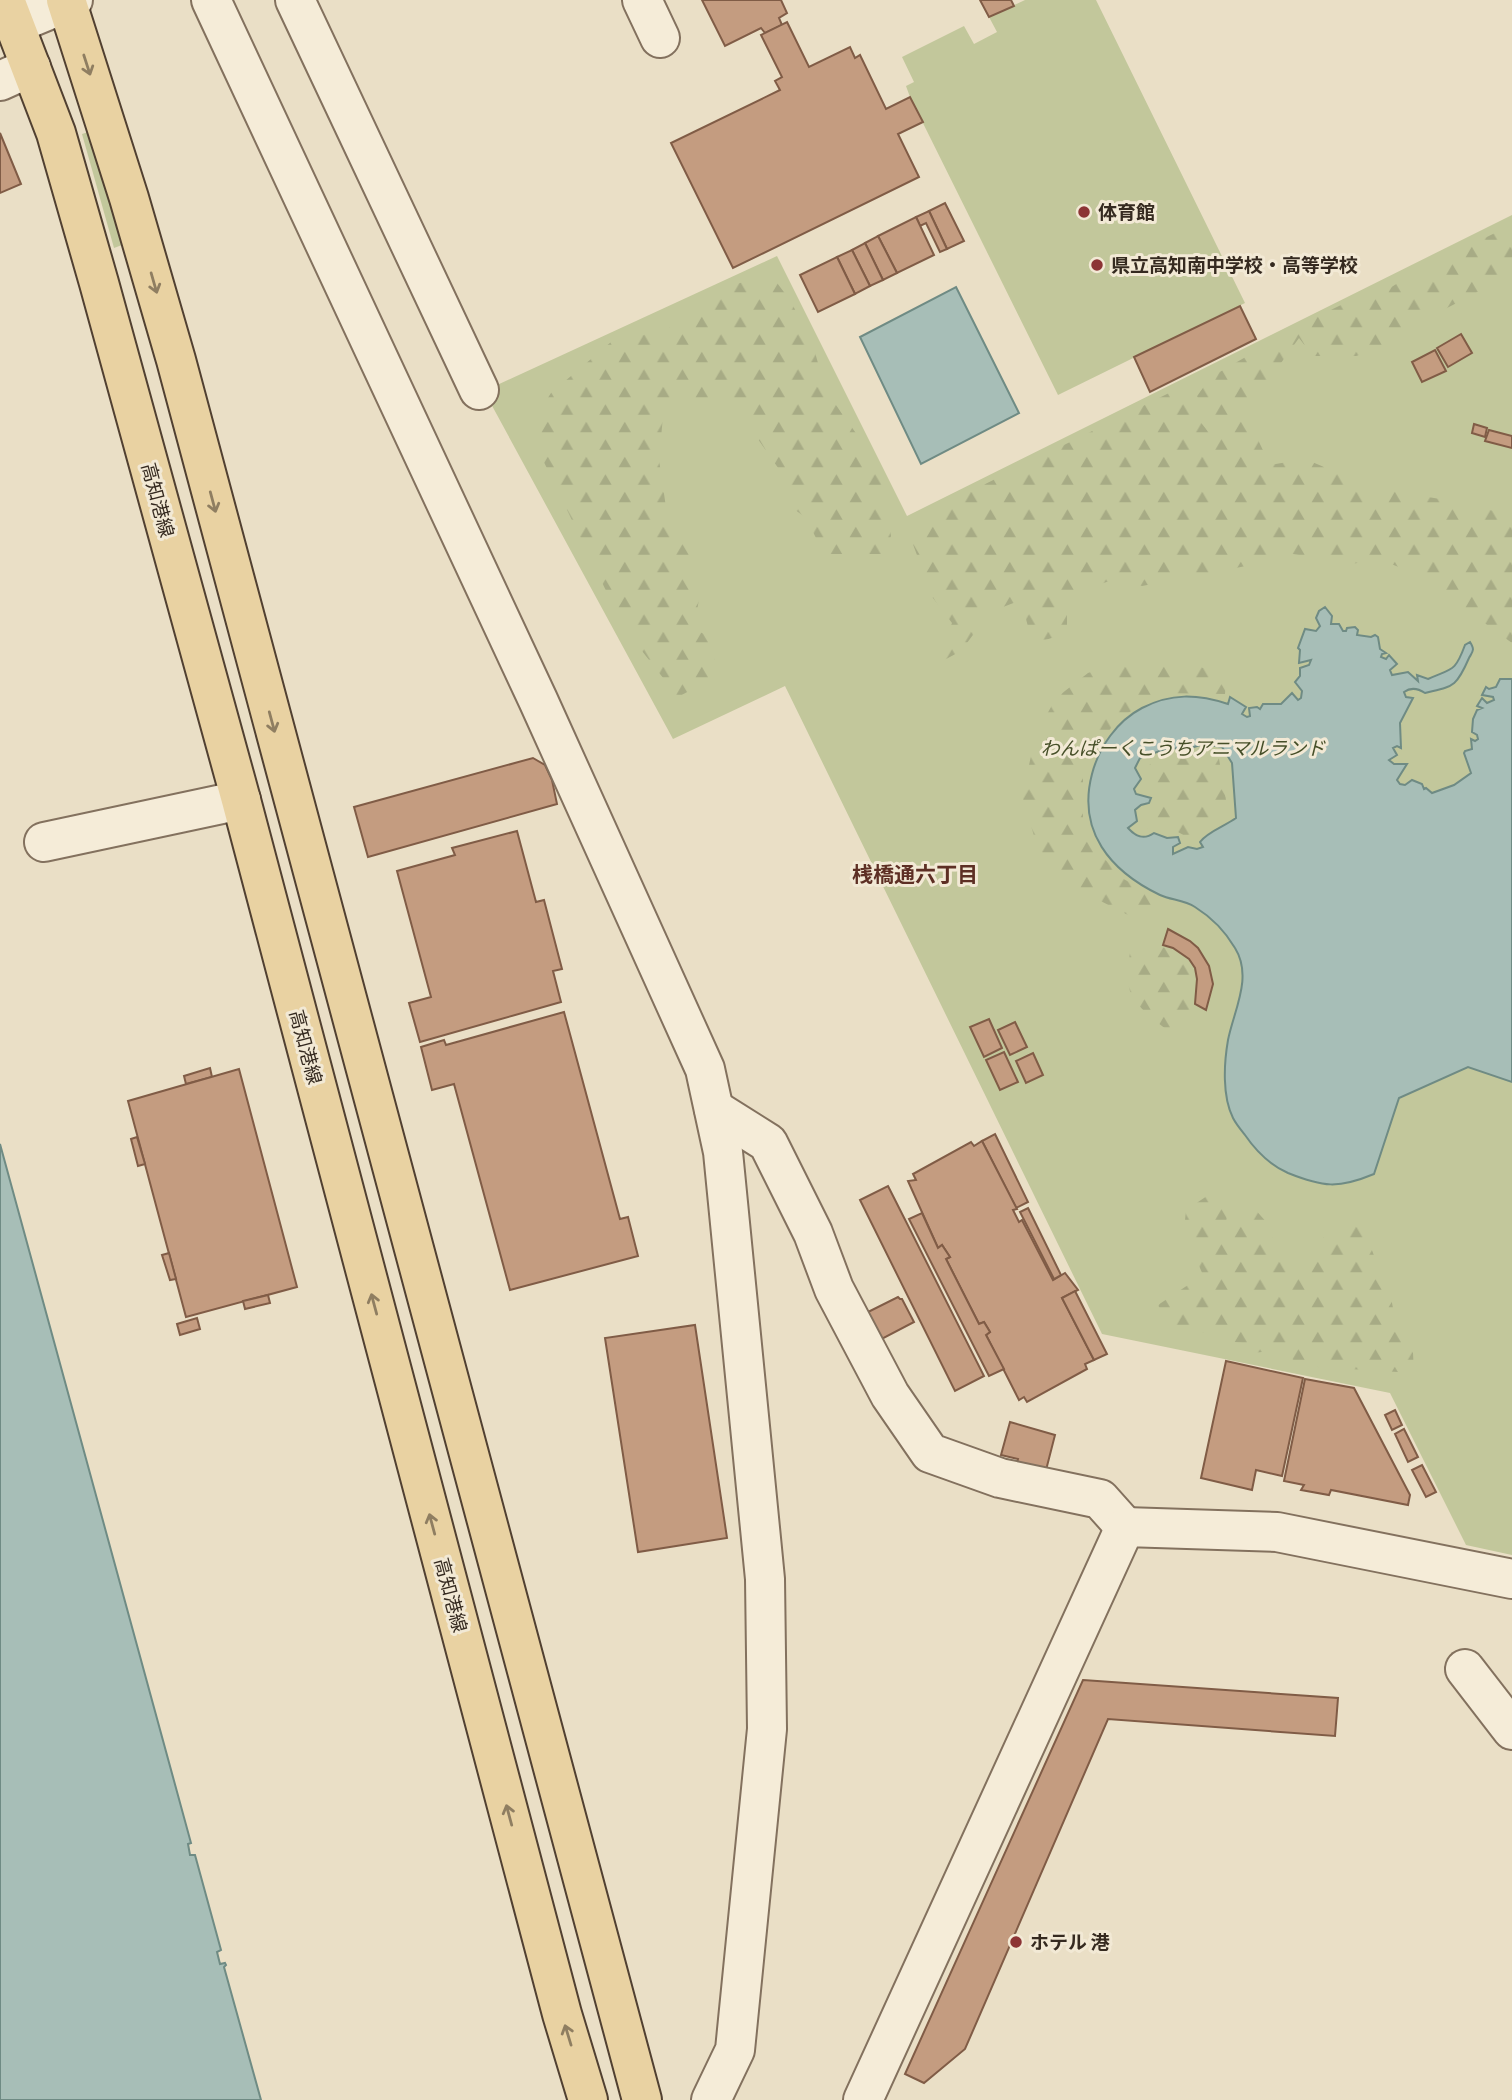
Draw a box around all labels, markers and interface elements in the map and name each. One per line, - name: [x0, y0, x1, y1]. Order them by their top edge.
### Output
- one-way arrow: [82, 54, 95, 76]
- place label: 体育館: [1098, 202, 1155, 223]
- marker: 体育館: [1076, 204, 1092, 220]
- place label: 県立高知南中学校・高等学校: [1111, 255, 1358, 276]
- marker: 県立高知南中学校・高等学校: [1089, 257, 1105, 273]
- one-way arrow: [148, 271, 161, 293]
- street label: 高知港線: [138, 461, 177, 540]
- one-way arrow: [207, 490, 220, 513]
- one-way arrow: [266, 710, 279, 733]
- park label: わんぱーくこうちアニマルランド: [1041, 738, 1326, 759]
- district label: 桟橋通六丁目: [852, 863, 978, 887]
- street label: 高知港線: [286, 1008, 325, 1087]
- one-way arrow: [367, 1293, 380, 1316]
- one-way arrow: [425, 1513, 438, 1536]
- street label: 高知港線: [431, 1556, 470, 1635]
- one-way arrow: [502, 1804, 515, 1827]
- place label: ホテル 港: [1030, 1932, 1110, 1953]
- marker: ホテル 港: [1008, 1934, 1024, 1950]
- one-way arrow: [561, 2024, 574, 2046]

